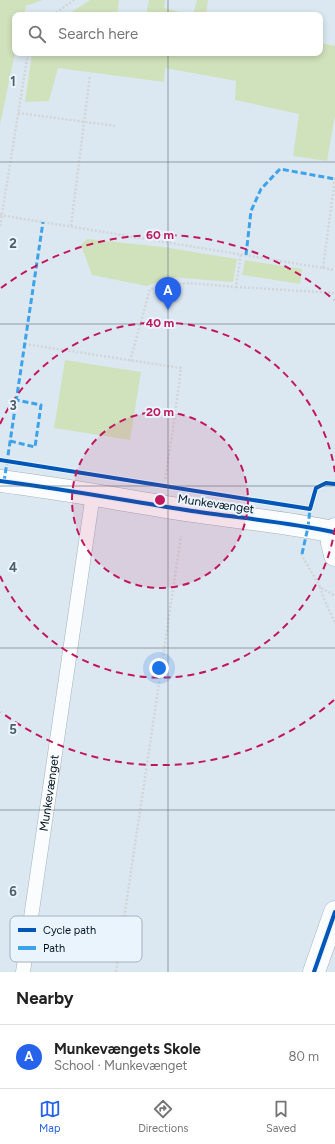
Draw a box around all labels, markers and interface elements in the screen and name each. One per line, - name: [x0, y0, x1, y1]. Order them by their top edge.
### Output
- search box: [12, 12, 323, 56]
- icon: search: [26, 23, 48, 45]
- text: Search here: [58, 25, 138, 43]
- text: 1: [10, 74, 16, 89]
- text: 60 m: [146, 228, 174, 242]
- text: 2: [9, 236, 17, 251]
- pin: A: [155, 277, 181, 310]
- text: 40 m: [146, 316, 174, 330]
- text: 3: [9, 398, 17, 413]
- text: 20 m: [146, 405, 174, 419]
- street label: Munkevænget: [177, 492, 256, 516]
- centre of rings: [153, 493, 167, 507]
- text: 4: [9, 560, 17, 575]
- your location: [149, 658, 169, 678]
- text: 5: [9, 722, 17, 737]
- street label: Munkevænget: [37, 753, 62, 832]
- text: 6: [9, 884, 17, 899]
- legend: [10, 916, 142, 962]
- text: Cycle path: [43, 924, 96, 937]
- text: Path: [43, 942, 65, 955]
- text: Nearby: [16, 988, 74, 1008]
- text: Munkevængets Skole: [54, 1040, 201, 1058]
- text: A: [24, 1049, 34, 1064]
- text: 80 m: [288, 1049, 319, 1064]
- text: School · Munkevænget: [54, 1058, 187, 1073]
- tab: Map: [39, 1098, 61, 1135]
- tab: Directions: [138, 1098, 188, 1135]
- tab: Saved: [266, 1098, 296, 1135]

